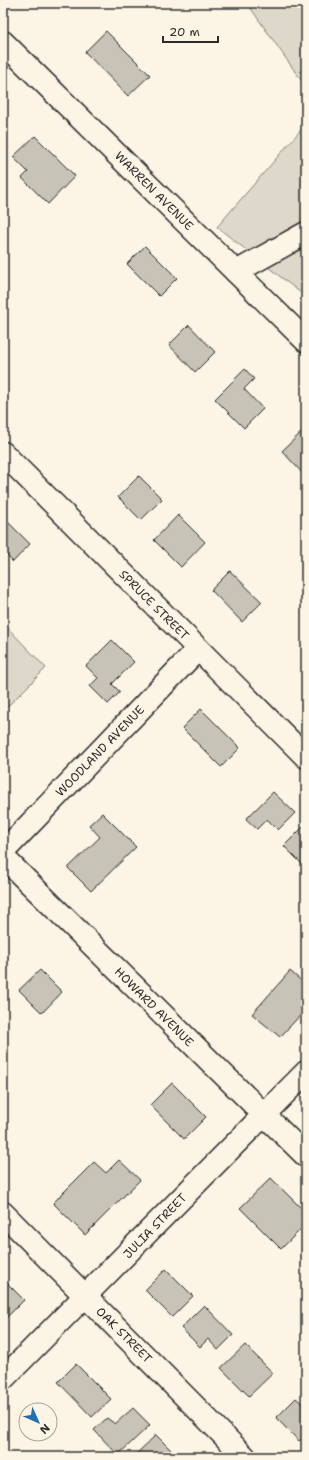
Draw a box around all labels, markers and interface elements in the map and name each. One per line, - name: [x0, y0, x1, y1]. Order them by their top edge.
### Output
- scale bar: [163, 18, 218, 44]
- text: 20 m: [169, 24, 200, 40]
- street label: WARREN AVENUE: [111, 148, 197, 234]
- street label: SPRUCE STREET: [116, 567, 193, 644]
- street label: WOODLAND AVENUE: [52, 702, 148, 800]
- street label: HOWARD AVENUE: [111, 964, 197, 1050]
- street label: JULIA STREET: [120, 1190, 191, 1262]
- street label: OAK STREET: [92, 1303, 156, 1367]
- north arrow: [18, 1402, 58, 1442]
- text: N: [36, 1420, 53, 1437]

